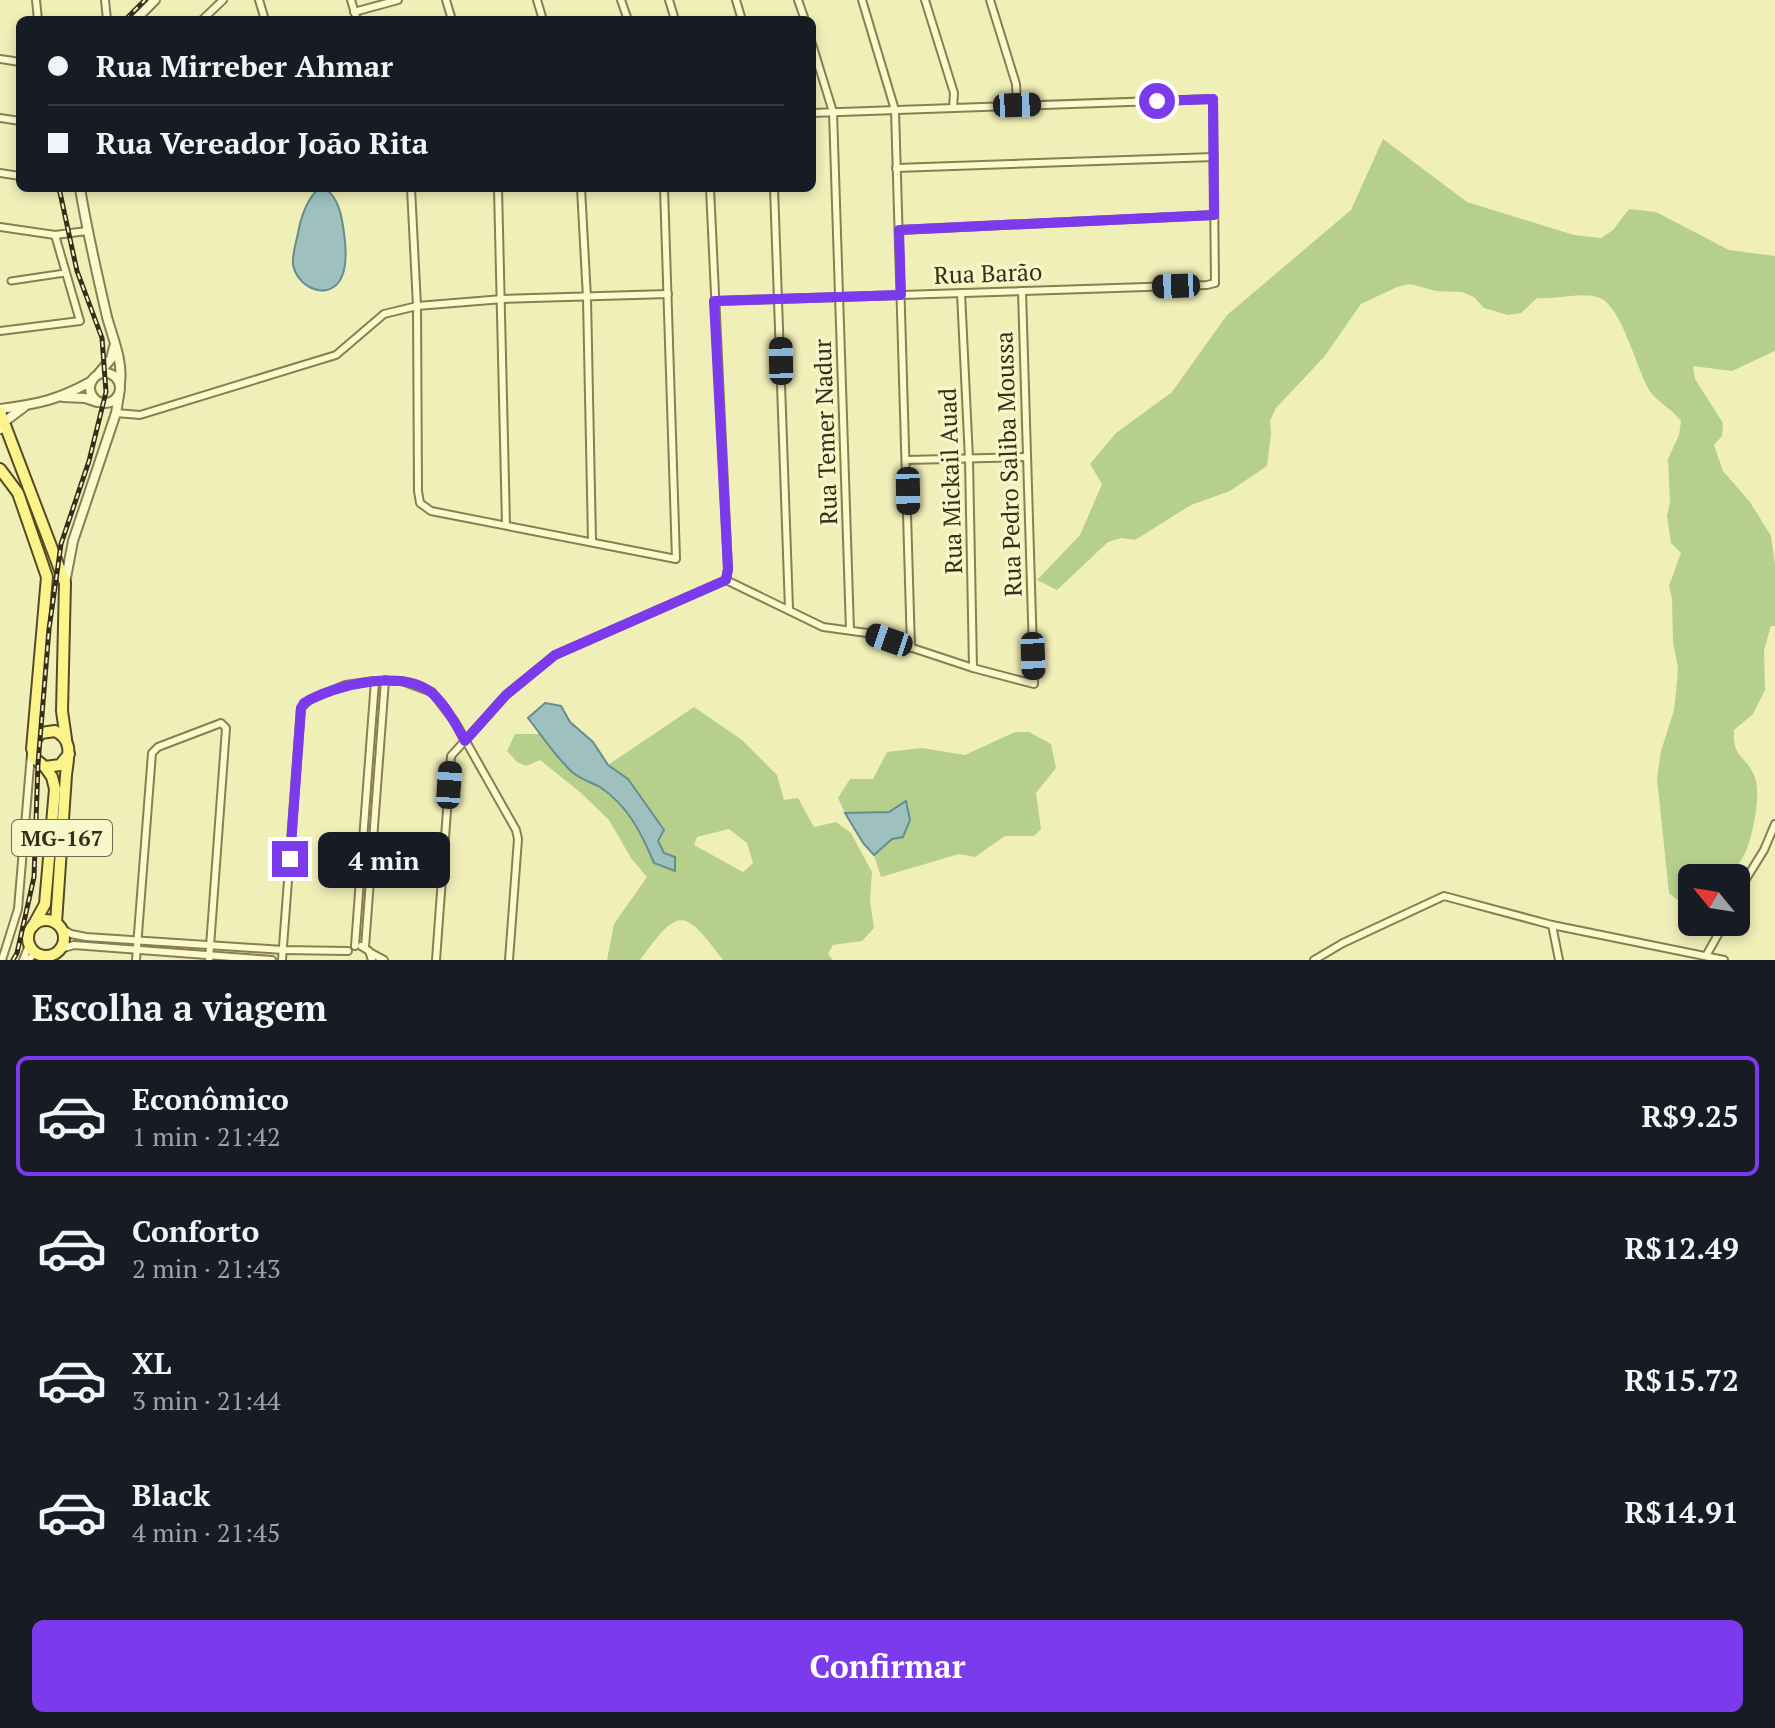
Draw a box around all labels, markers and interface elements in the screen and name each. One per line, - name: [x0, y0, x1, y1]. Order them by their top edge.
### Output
- text: Rua Mirreber Ahmar: [96, 46, 393, 86]
- route start: [1139, 83, 1175, 119]
- car: [993, 92, 1041, 118]
- text: Rua Vereador João Rita: [96, 123, 429, 163]
- street label: Rua Barão: [933, 255, 1043, 291]
- car: [1152, 273, 1200, 299]
- street label: Rua Pedro Saliba Moussa: [987, 331, 1029, 597]
- car: [769, 337, 793, 385]
- street label: Rua Temer Nadur: [806, 338, 844, 526]
- street label: Rua Mickail Auad: [931, 387, 969, 575]
- car: [896, 467, 920, 515]
- car: [862, 621, 916, 659]
- car: [1020, 632, 1046, 680]
- car: [435, 760, 463, 810]
- road number: MG-167: [12, 820, 112, 856]
- callout: 4 min: [318, 831, 450, 887]
- route end: [272, 841, 308, 877]
- text: 4 min: [348, 843, 420, 877]
- north arrow: [1678, 864, 1750, 936]
- map controls: [1678, 864, 1750, 936]
- text: Escolha a viagem: [32, 984, 327, 1031]
- text: Econômico: [132, 1079, 289, 1119]
- icon: car: [36, 1080, 108, 1152]
- text: R$9.25: [1641, 1096, 1739, 1136]
- text: 1 min · 21:42: [132, 1119, 281, 1153]
- text: Conforto: [132, 1211, 259, 1251]
- icon: car: [36, 1212, 108, 1284]
- text: R$12.49: [1624, 1228, 1739, 1268]
- text: 2 min · 21:43: [132, 1251, 281, 1285]
- text: XL: [132, 1343, 171, 1383]
- icon: car: [36, 1344, 108, 1416]
- text: R$15.72: [1624, 1360, 1739, 1400]
- text: 3 min · 21:44: [132, 1383, 281, 1417]
- text: Black: [132, 1475, 210, 1515]
- icon: car: [36, 1476, 108, 1548]
- text: R$14.91: [1624, 1492, 1739, 1532]
- text: 4 min · 21:45: [132, 1515, 281, 1549]
- button: Confirmar: [32, 1620, 1743, 1712]

